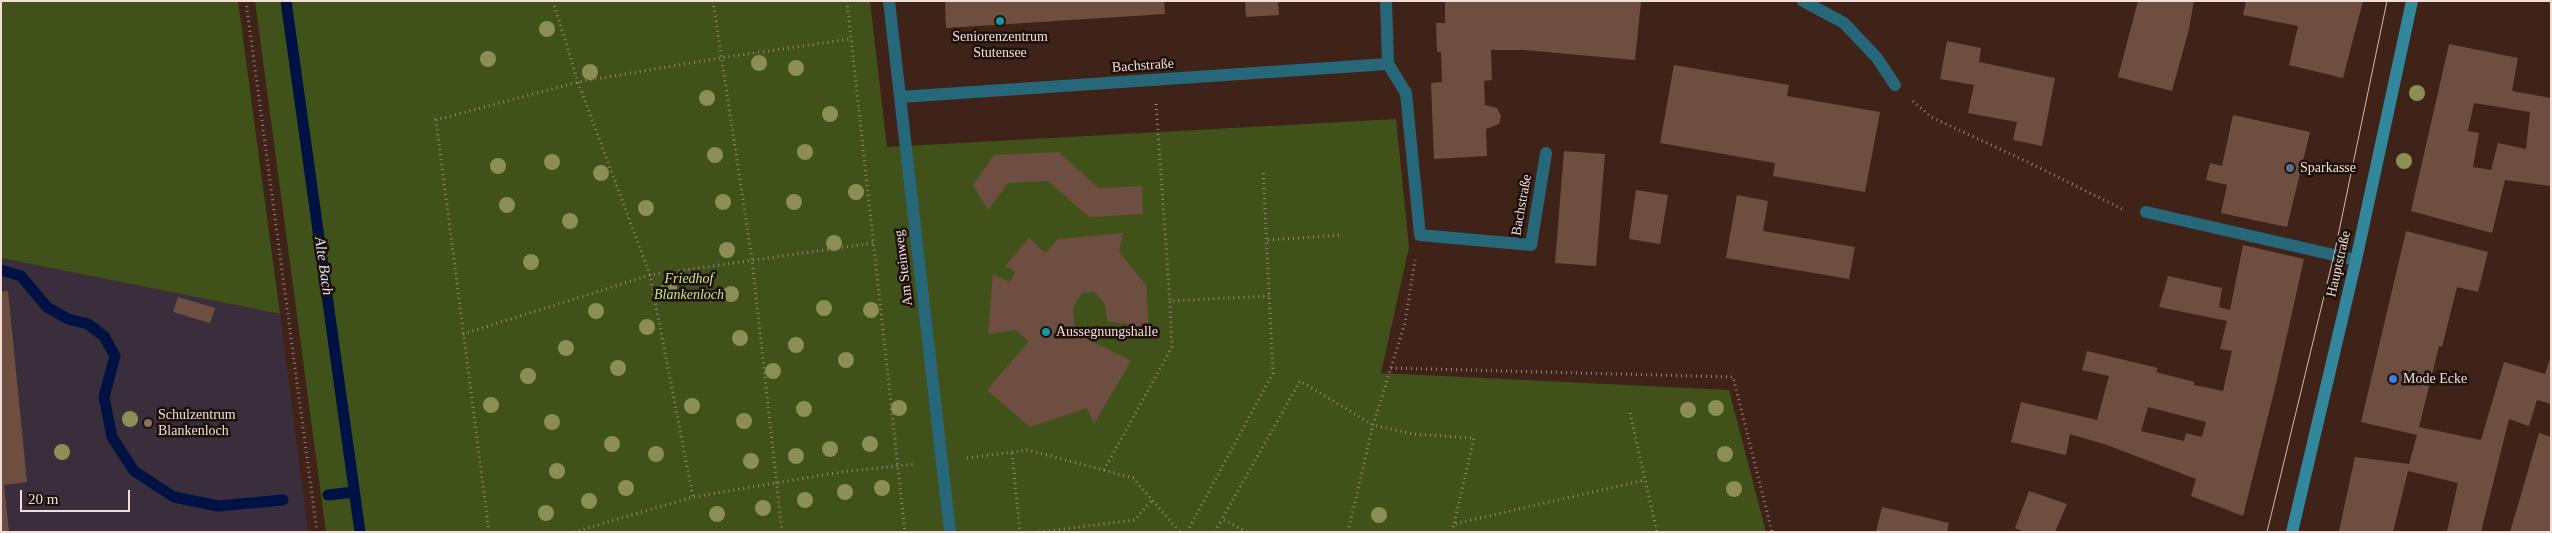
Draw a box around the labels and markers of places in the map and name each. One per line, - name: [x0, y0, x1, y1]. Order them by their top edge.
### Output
- marker: Seniorenzentrum Stutensee: [994, 15, 1006, 27]
- place label: Seniorenzentrum Stutensee: [952, 29, 1048, 62]
- place label: Sparkasse: [2300, 160, 2356, 176]
- marker: Sparkasse: [2284, 162, 2296, 174]
- place label: Aussegnungshalle: [1056, 324, 1158, 340]
- marker: Aussegnungshalle: [1040, 326, 1052, 338]
- place label: Mode Ecke: [2403, 371, 2467, 387]
- marker: Mode Ecke: [2387, 373, 2399, 385]
- place label: Schulzentrum Blankenloch: [158, 407, 236, 440]
- marker: Schulzentrum Blankenloch: [142, 417, 154, 429]

